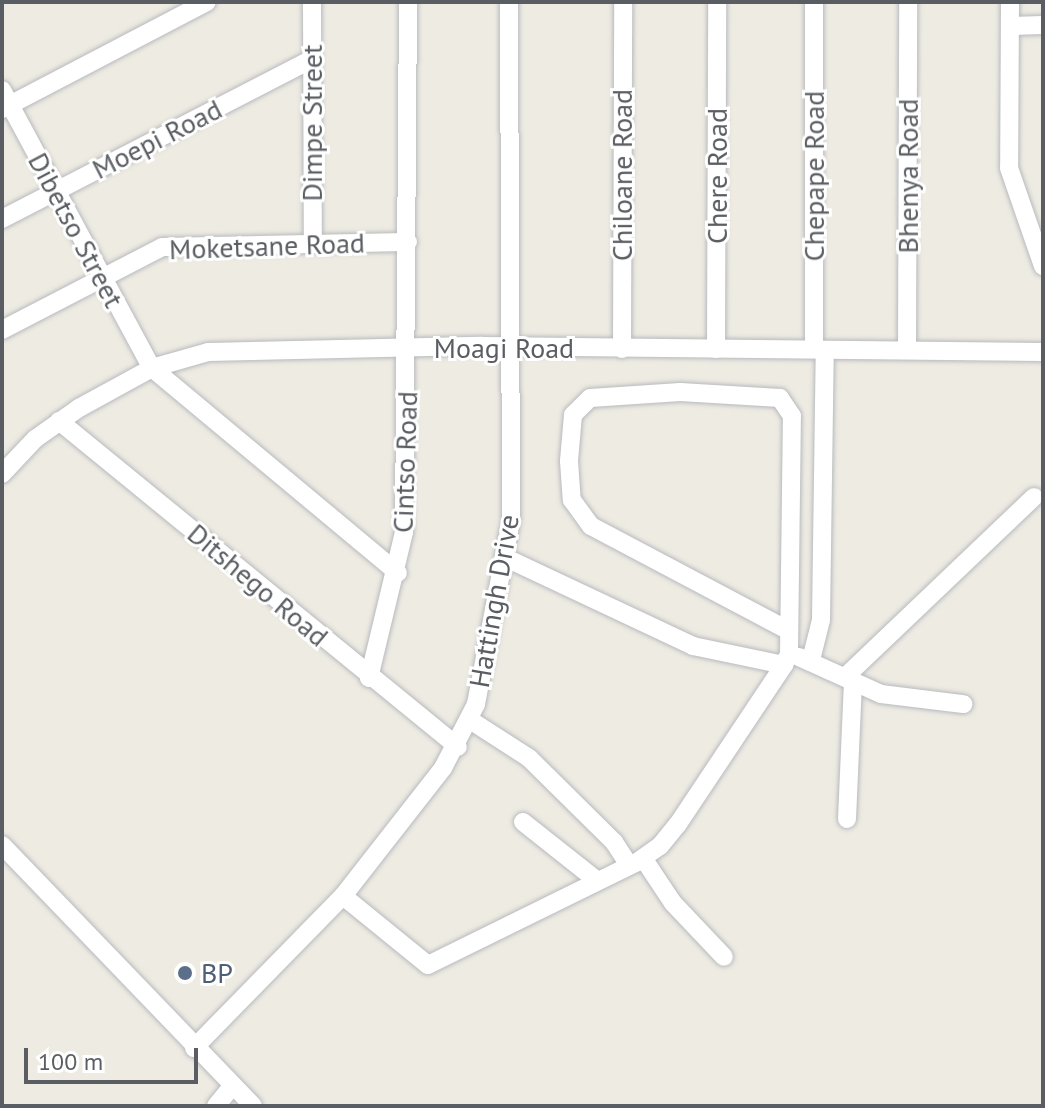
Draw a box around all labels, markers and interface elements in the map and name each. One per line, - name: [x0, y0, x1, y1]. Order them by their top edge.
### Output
- street label: Dimpe Street: [295, 45, 329, 201]
- street label: Chiloane Road: [605, 89, 639, 261]
- street label: Chepape Road: [797, 91, 831, 261]
- street label: Moepi Road: [87, 92, 227, 186]
- street label: Bhenya Road: [891, 99, 925, 253]
- street label: Chere Road: [700, 108, 734, 244]
- street label: Dibetso Street: [21, 147, 131, 313]
- street label: Moketsane Road: [169, 226, 365, 266]
- street label: Moagi Road: [434, 331, 574, 365]
- street label: Cintso Road: [386, 391, 424, 533]
- street label: Hattingh Drive: [462, 512, 526, 690]
- street label: Ditshego Road: [181, 516, 335, 654]
- place label: BP: [201, 956, 233, 990]
- marker: BP: [176, 964, 194, 982]
- scale bar: [28, 1032, 202, 1082]
- text: 100 m: [38, 1046, 103, 1077]

